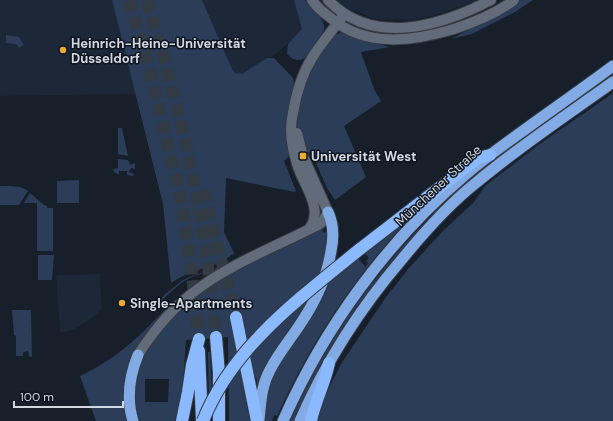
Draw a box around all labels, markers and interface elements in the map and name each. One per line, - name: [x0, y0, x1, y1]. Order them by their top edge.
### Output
- place label: Heinrich-Heine-Universität Düsseldorf: [71, 35, 246, 67]
- marker: Heinrich-Heine-Universität Düsseldorf: [58, 45, 68, 55]
- street label: Münchener Straße: [392, 141, 485, 230]
- place label: Universität West: [311, 148, 417, 165]
- marker: Universität West: [298, 151, 308, 161]
- place label: Single-Apartments: [130, 295, 253, 312]
- marker: Single-Apartments: [117, 298, 127, 308]
- scale bar: [14, 383, 123, 409]
- text: 100 m: [20, 389, 54, 405]

